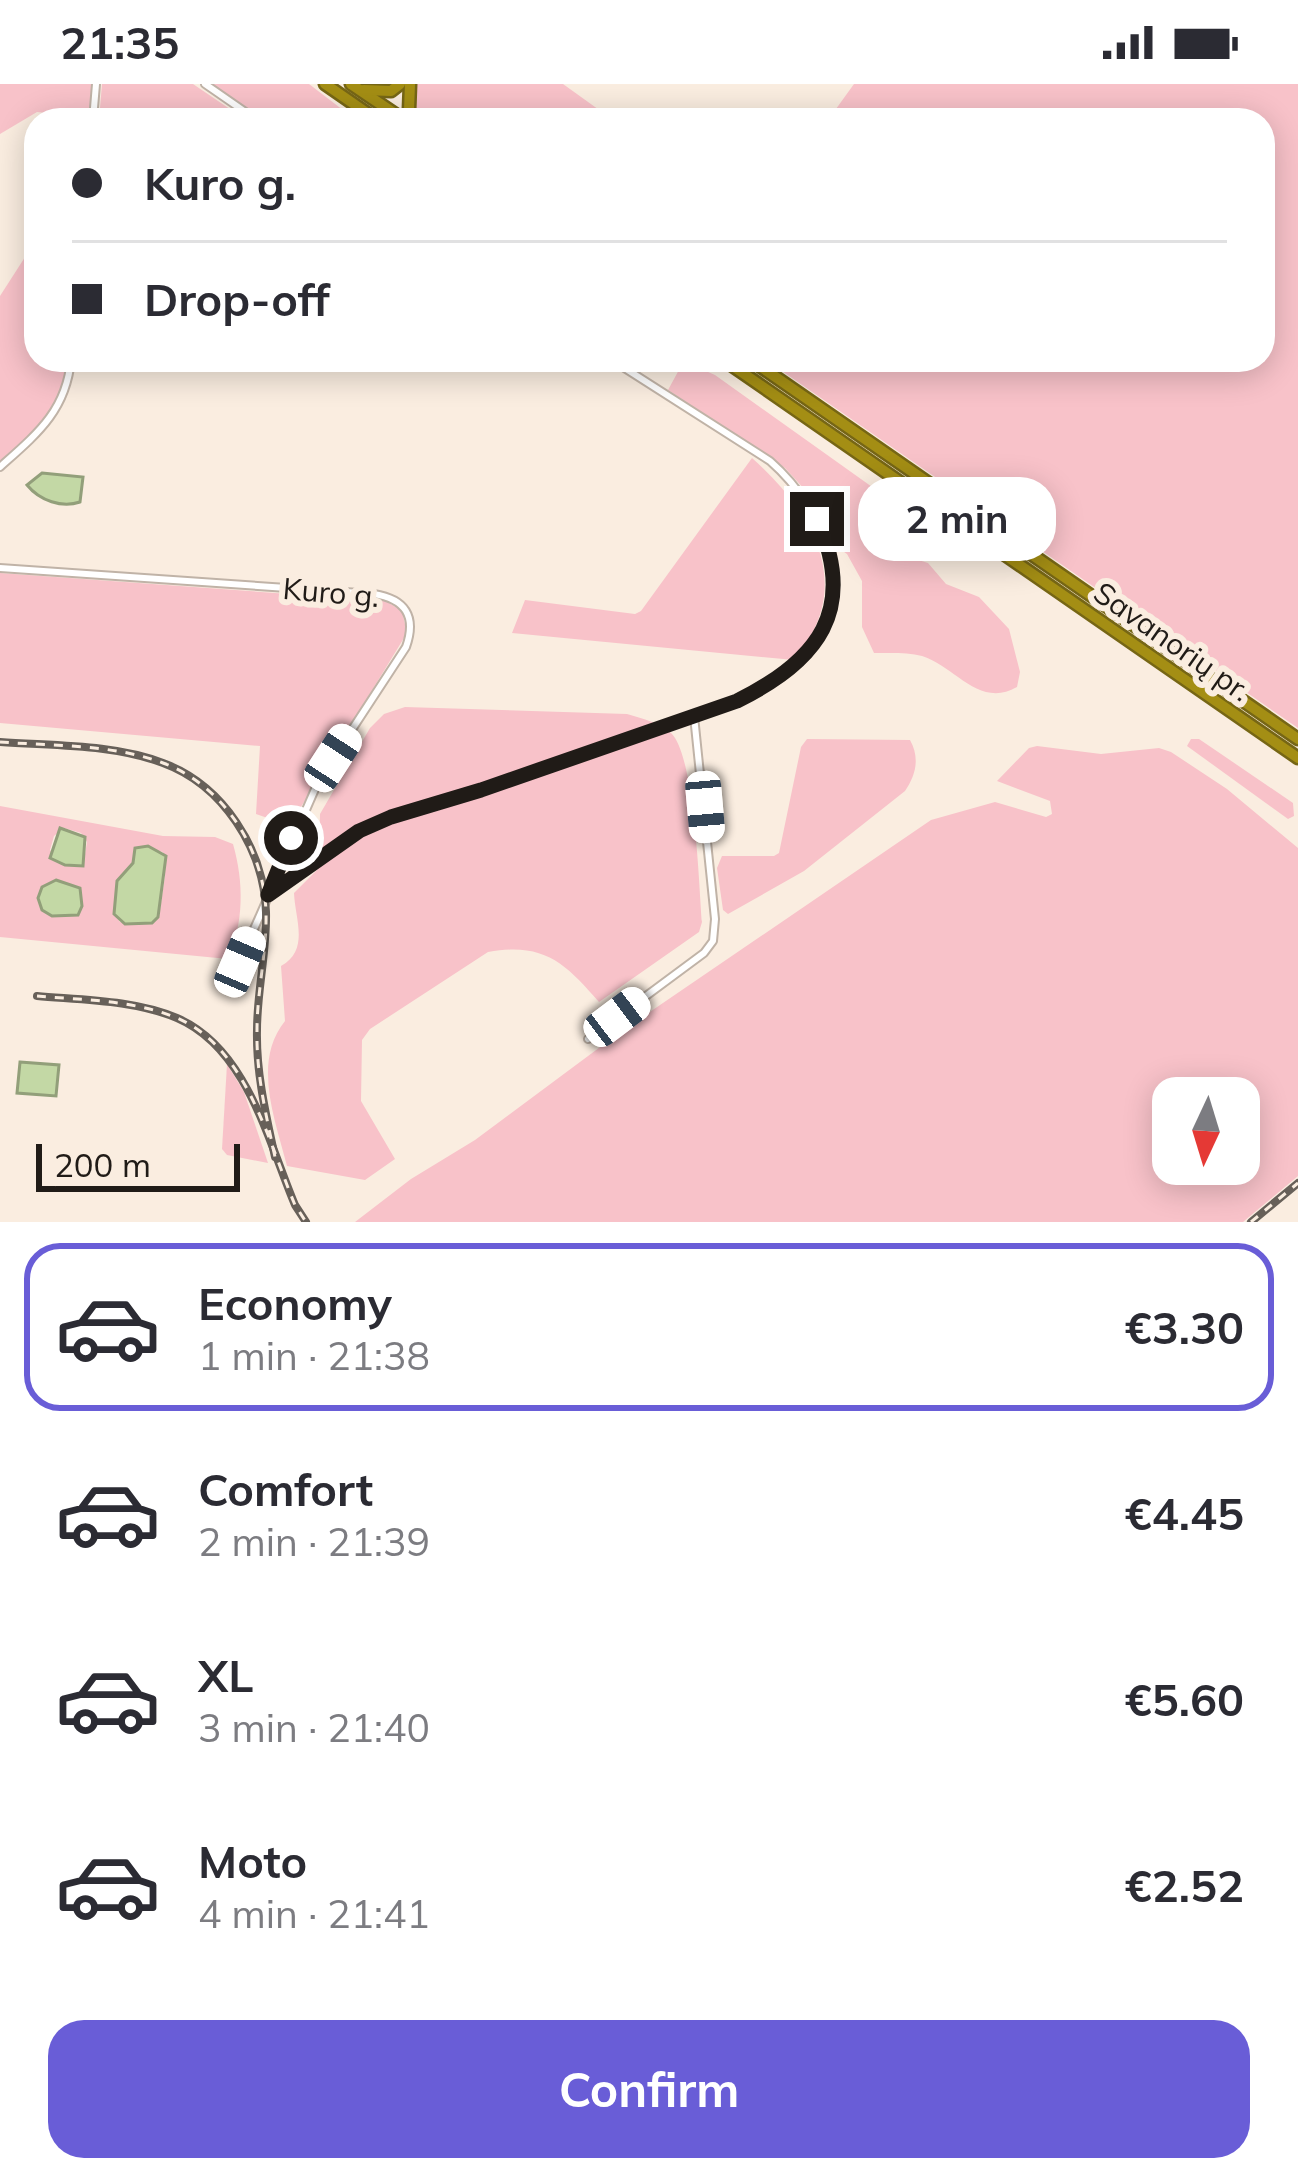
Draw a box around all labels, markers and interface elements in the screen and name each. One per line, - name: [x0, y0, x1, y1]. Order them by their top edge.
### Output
- text: 21:35: [60, 14, 179, 70]
- text: Kuro g.: [144, 155, 296, 211]
- text: Drop-off: [144, 271, 330, 327]
- callout: 2 min: [859, 477, 1057, 561]
- route end: [790, 492, 844, 546]
- text: 2 min: [906, 494, 1008, 543]
- street label: Kuro g.: [281, 569, 381, 615]
- street label: Savanorių pr.: [1087, 573, 1258, 709]
- car: [298, 718, 368, 798]
- car: [684, 770, 726, 844]
- route start: [264, 811, 318, 865]
- car: [209, 922, 271, 1002]
- car: [577, 981, 657, 1053]
- north arrow: [1152, 1077, 1260, 1185]
- map controls: [1152, 1077, 1260, 1185]
- scale bar: [36, 1138, 240, 1191]
- text: 200 m: [54, 1144, 151, 1185]
- icon: car: [54, 1273, 162, 1381]
- text: Economy: [198, 1275, 392, 1331]
- text: €3.30: [1125, 1299, 1244, 1355]
- text: 1 min · 21:38: [198, 1331, 430, 1380]
- icon: car: [54, 1459, 162, 1567]
- text: Comfort: [198, 1461, 373, 1517]
- text: €4.45: [1125, 1485, 1244, 1541]
- text: 2 min · 21:39: [198, 1517, 430, 1566]
- icon: car: [54, 1645, 162, 1753]
- text: XL: [198, 1647, 253, 1703]
- text: €5.60: [1125, 1671, 1244, 1727]
- text: 3 min · 21:40: [198, 1703, 430, 1752]
- icon: car: [54, 1831, 162, 1939]
- text: Moto: [198, 1833, 307, 1889]
- text: €2.52: [1125, 1857, 1244, 1913]
- text: 4 min · 21:41: [198, 1889, 430, 1938]
- button: Confirm: [48, 2020, 1250, 2158]

